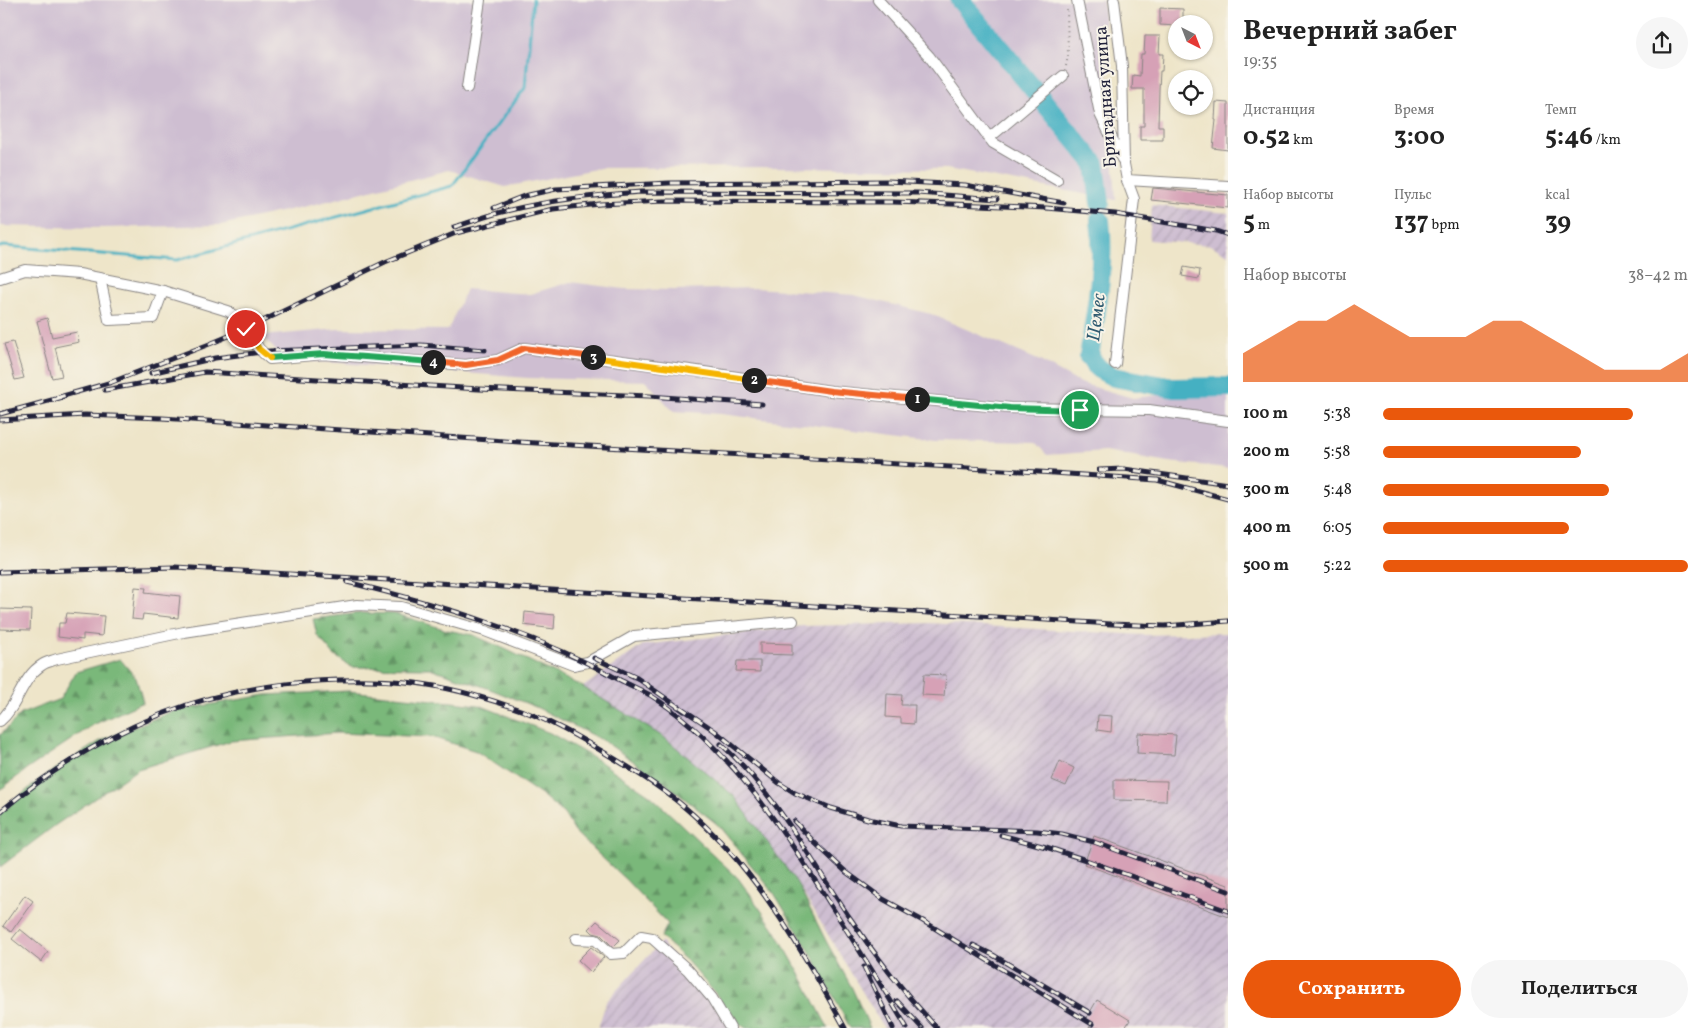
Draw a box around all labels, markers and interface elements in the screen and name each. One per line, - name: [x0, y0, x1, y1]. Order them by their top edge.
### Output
- text: Вечерний забег: [1243, 12, 1457, 51]
- north arrow: [1168, 15, 1212, 60]
- map controls: [1168, 15, 1213, 115]
- button: share: [1636, 17, 1688, 69]
- street label: Бригадная улица: [1089, 25, 1124, 169]
- text: 19:35: [1243, 51, 1277, 73]
- button: locate: [1168, 70, 1213, 115]
- text: Дистанция: [1243, 101, 1315, 120]
- text: Время: [1394, 101, 1434, 120]
- text: Темп: [1545, 101, 1577, 120]
- text: 0.52: [1243, 120, 1290, 155]
- text: 3:00: [1394, 120, 1445, 155]
- text: 5:46: [1545, 120, 1593, 155]
- text: km: [1290, 131, 1313, 150]
- text: /km: [1593, 131, 1621, 150]
- text: Набор высоты: [1243, 186, 1334, 205]
- text: Пульс: [1394, 186, 1432, 205]
- text: kcal: [1545, 186, 1570, 205]
- text: 5: [1243, 205, 1255, 240]
- text: 137: [1394, 205, 1429, 240]
- text: 39: [1545, 205, 1571, 240]
- text: m: [1255, 216, 1270, 235]
- text: bpm: [1429, 216, 1460, 235]
- text: Набор высоты: [1243, 265, 1347, 287]
- text: 38–42 m: [1628, 265, 1688, 287]
- water label: Цемес: [1081, 292, 1113, 343]
- pin: [225, 308, 267, 350]
- icon: check: [232, 315, 260, 343]
- pin: 3: [580, 344, 606, 370]
- text: 3: [590, 348, 597, 367]
- pin: 4: [420, 350, 446, 374]
- text: 4: [429, 353, 438, 372]
- pin: 2: [742, 368, 766, 392]
- text: 2: [751, 371, 758, 390]
- pin: 1: [904, 386, 930, 412]
- pin: [1059, 389, 1101, 431]
- text: 1: [915, 390, 920, 409]
- icon: arrive: [1066, 396, 1094, 424]
- text: 100 m: [1243, 403, 1288, 425]
- text: 5:38: [1323, 403, 1351, 425]
- text: 200 m: [1243, 441, 1290, 463]
- text: 5:58: [1323, 441, 1350, 463]
- text: 300 m: [1243, 479, 1289, 501]
- text: 5:48: [1323, 479, 1352, 501]
- text: 400 m: [1243, 517, 1291, 539]
- text: 6:05: [1323, 517, 1352, 539]
- text: 500 m: [1243, 555, 1289, 577]
- text: 5:22: [1323, 555, 1352, 577]
- button: Сохранить: [1243, 960, 1461, 1018]
- button: Поделиться: [1471, 960, 1688, 1018]

